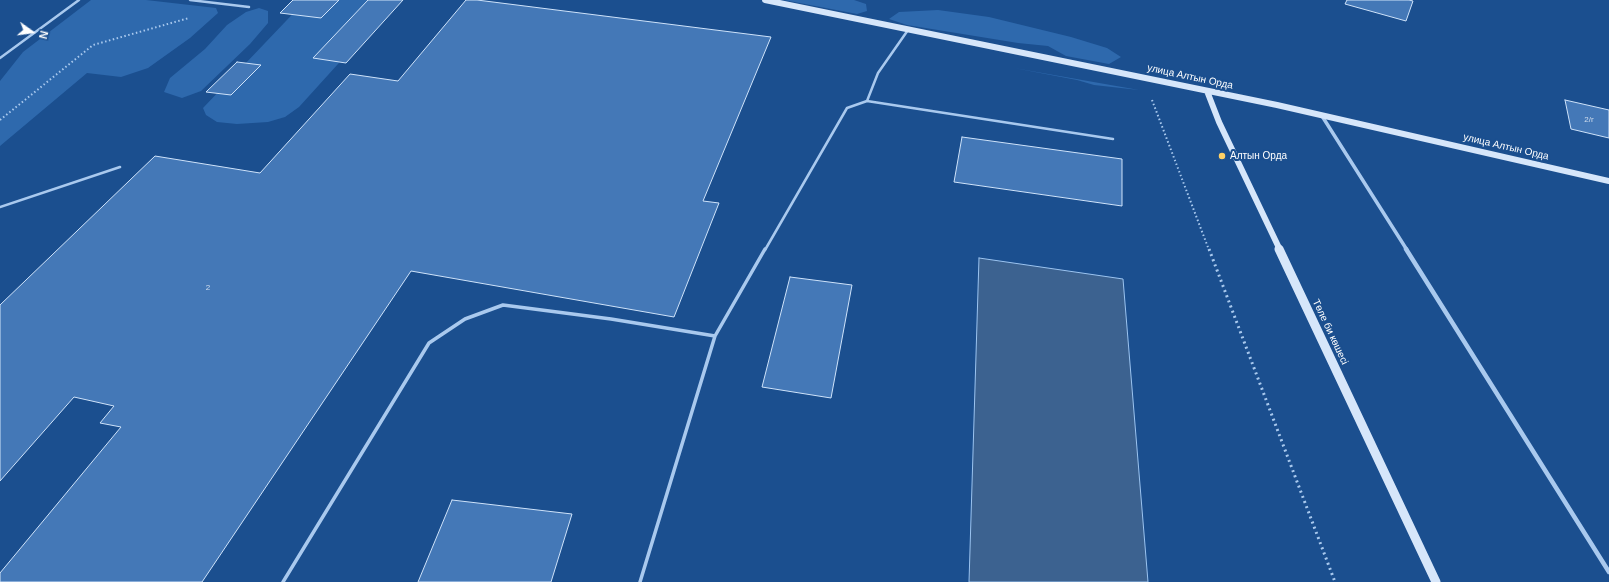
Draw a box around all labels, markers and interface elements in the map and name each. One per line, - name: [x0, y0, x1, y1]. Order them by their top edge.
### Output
- north arrow: [12, 12, 52, 52]
- text: N: [37, 30, 50, 40]
- street label: улица Алтын Орда: [1146, 62, 1234, 92]
- house number: 2/г: [1584, 115, 1594, 125]
- street label: улица Алтын Орда: [1462, 131, 1550, 163]
- place label: Алтын Орда: [1230, 150, 1287, 162]
- marker: Алтын Орда: [1217, 151, 1227, 161]
- house number: 2: [206, 283, 210, 293]
- street label: Төле би көшесі: [1310, 297, 1350, 367]

